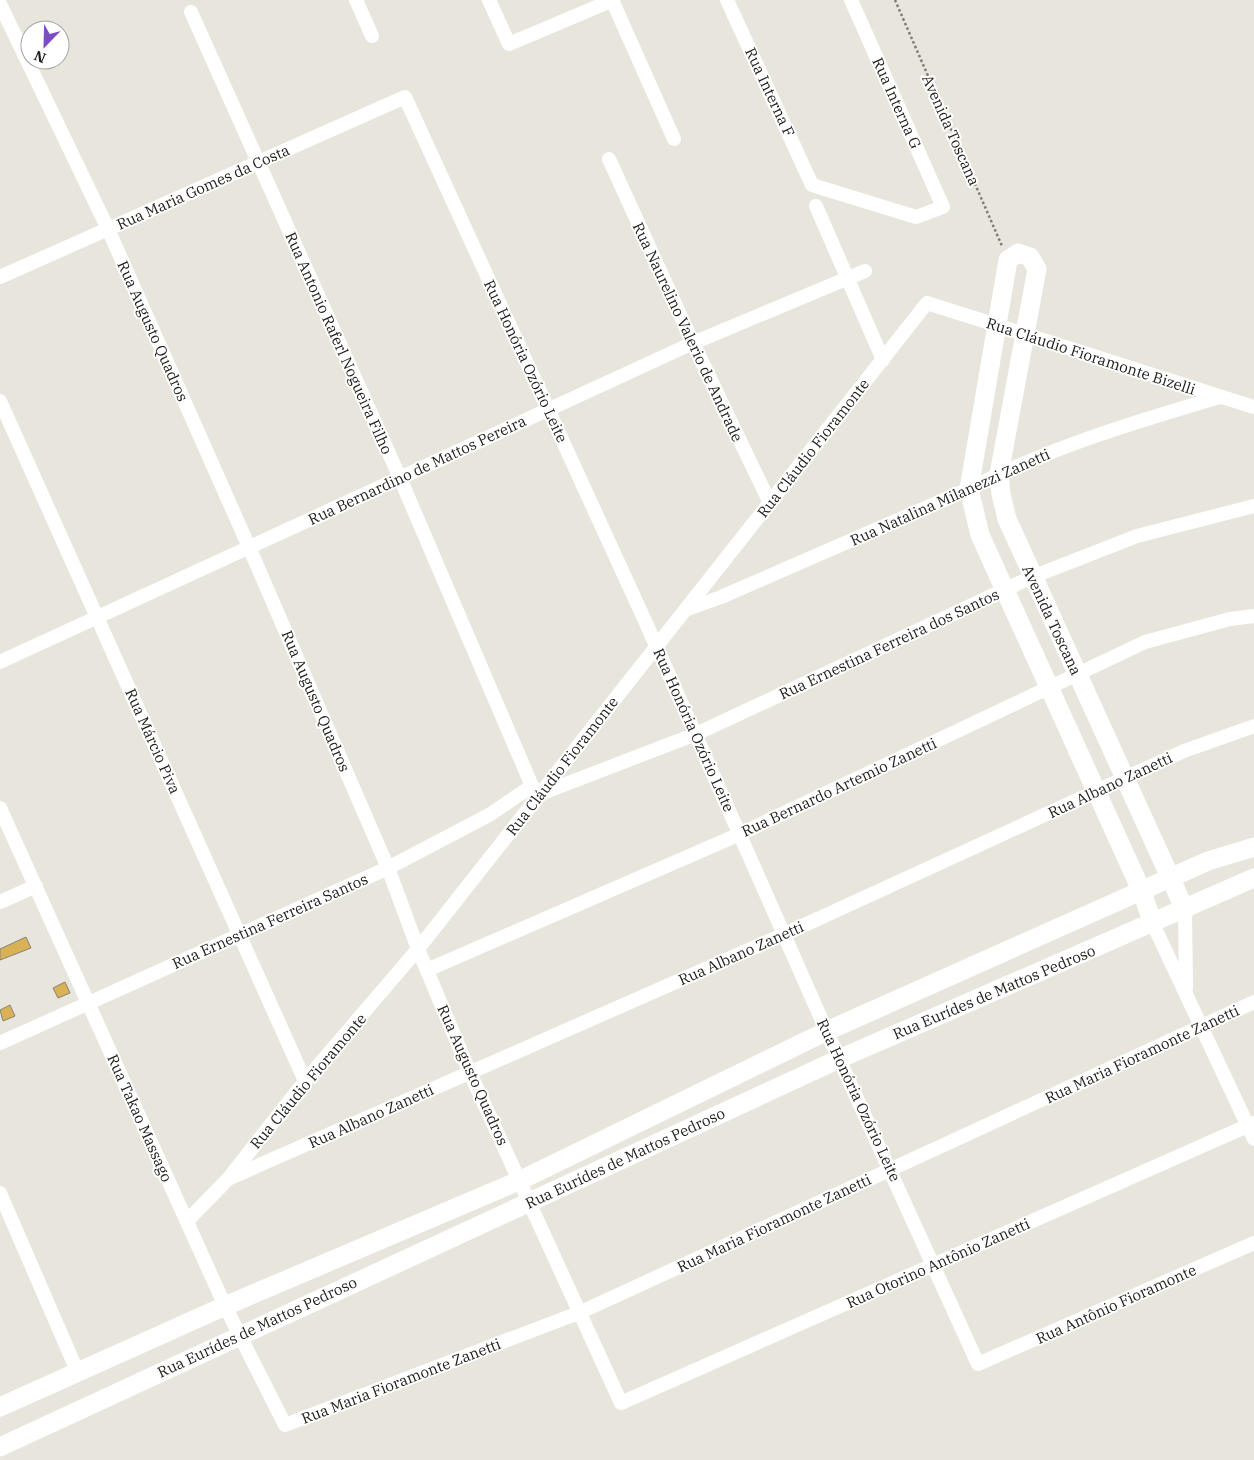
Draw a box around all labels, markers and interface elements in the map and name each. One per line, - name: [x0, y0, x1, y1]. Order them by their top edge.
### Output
- north arrow: [20, 20, 70, 70]
- street label: Rua Interna F: [741, 44, 799, 140]
- text: N: [31, 47, 49, 67]
- street label: Rua Interna G: [868, 54, 926, 152]
- street label: Avenida Toscana: [918, 72, 984, 188]
- street label: Rua Maria Gomes da Costa: [114, 140, 292, 234]
- street label: Rua Naurelino Valerio de Andrade: [629, 219, 747, 445]
- street label: Rua Antonio Raferl Nogueira Filho: [281, 229, 397, 457]
- street label: Rua Augusto Quadros: [113, 258, 193, 404]
- street label: Rua Honória Ozório Leite: [480, 277, 572, 445]
- street label: Rua Cláudio Fioramonte Bizelli: [984, 313, 1198, 399]
- street label: Rua Cláudio Fioramonte: [753, 375, 873, 521]
- street label: Rua Bernardino de Mattos Pereira: [305, 411, 529, 529]
- street label: Rua Natalina Milanezzi Zanetti: [847, 444, 1053, 550]
- street label: Avenida Toscana: [1018, 562, 1086, 678]
- street label: Rua Ernestina Ferreira dos Santos: [776, 585, 1002, 703]
- street label: Rua Augusto Quadros: [278, 627, 354, 775]
- street label: Rua Honória Ozório Leite: [649, 645, 739, 815]
- street label: Rua Márcio Piva: [121, 685, 185, 797]
- street label: Rua Cláudio Fioramonte: [502, 693, 622, 839]
- street label: Rua Bernardo Artemio Zanetti: [738, 733, 940, 841]
- street label: Rua Albano Zanetti: [1045, 748, 1175, 822]
- street label: Rua Ernestina Ferreira Santos: [169, 869, 371, 973]
- street label: Rua Albano Zanetti: [675, 917, 807, 989]
- street label: Rua Eurídes de Mattos Pedroso: [890, 941, 1098, 1043]
- street label: Rua Maria Fioramonte Zanetti: [1042, 1000, 1242, 1107]
- street label: Rua Augusto Quadros: [433, 1002, 513, 1148]
- street label: Rua Cláudio Fioramonte: [246, 1009, 370, 1153]
- street label: Rua Honória Ozório Leite: [813, 1016, 905, 1184]
- street label: Rua Takao Massago: [103, 1051, 177, 1185]
- street label: Rua Albano Zanetti: [305, 1080, 437, 1152]
- street label: Rua Eurídes de Mattos Pedroso: [522, 1103, 728, 1213]
- street label: Rua Maria Fioramonte Zanetti: [674, 1169, 874, 1276]
- street label: Rua Otorino Antônio Zanetti: [843, 1214, 1033, 1312]
- street label: Rua Antônio Fioramonte: [1033, 1260, 1199, 1348]
- street label: Rua Eurídes de Mattos Pedroso: [154, 1272, 360, 1382]
- street label: Rua Maria Fioramonte Zanetti: [299, 1334, 504, 1428]

